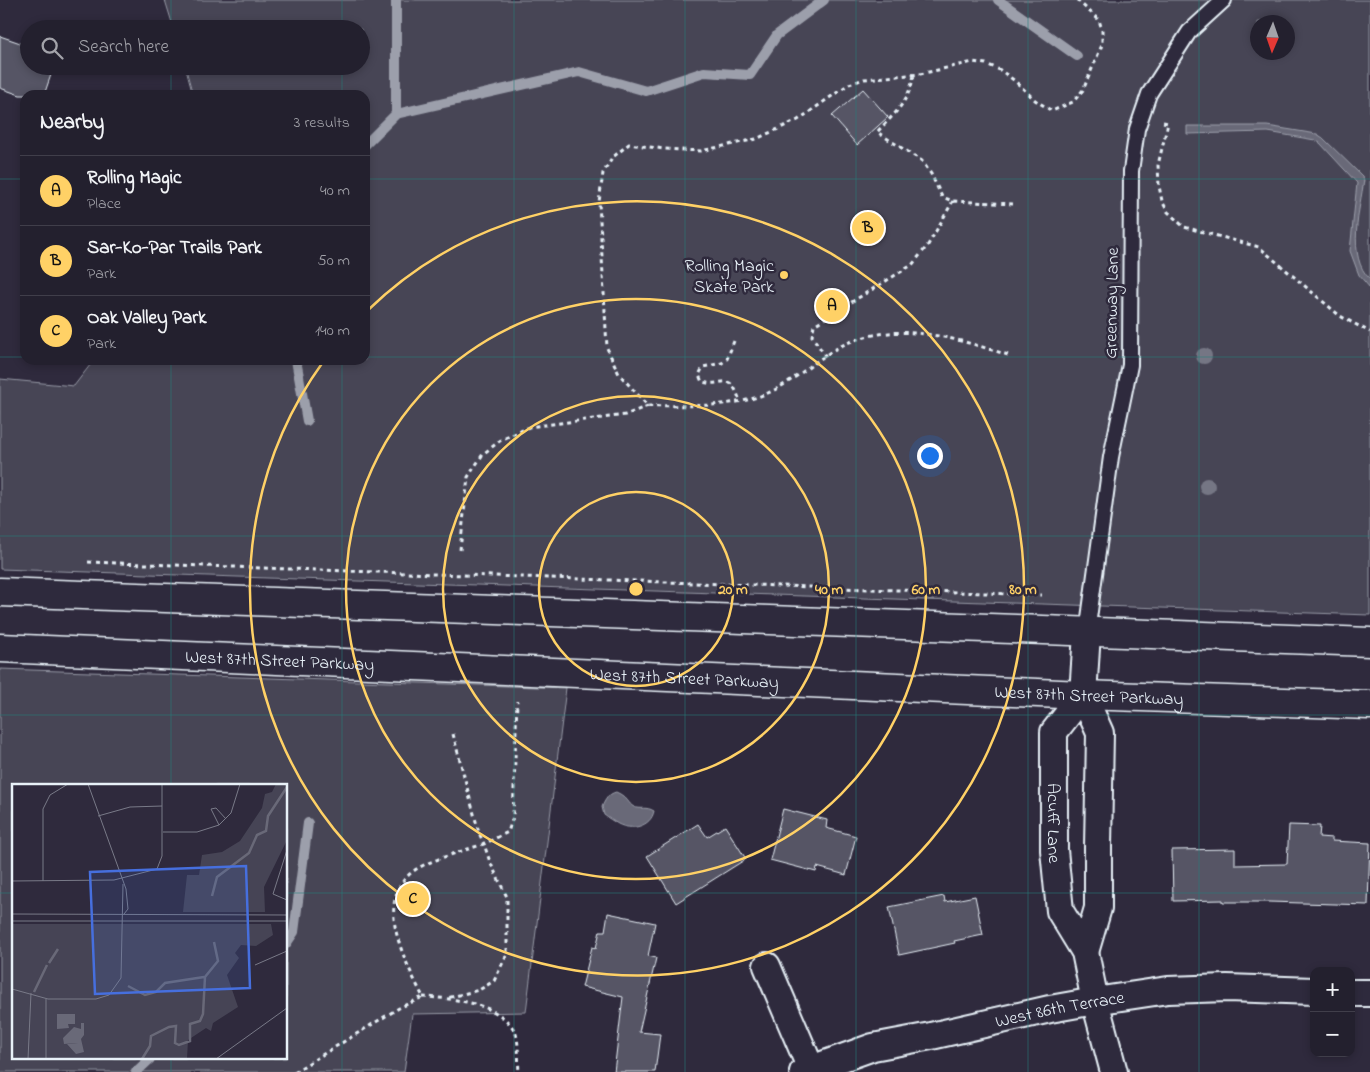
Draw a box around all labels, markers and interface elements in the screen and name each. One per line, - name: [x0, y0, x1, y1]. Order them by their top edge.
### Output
- north arrow: [1250, 15, 1295, 60]
- search box: [20, 20, 370, 75]
- icon: search: [38, 34, 66, 62]
- text: Search here: [78, 34, 169, 61]
- text: Nearby: [40, 108, 104, 138]
- text: 3 results: [294, 111, 350, 135]
- text: Rolling Magic: [87, 165, 182, 192]
- text: A: [51, 179, 61, 203]
- text: 40 m: [320, 179, 350, 203]
- text: Place: [87, 192, 121, 216]
- pin: B: [852, 209, 884, 247]
- text: Sar-Ko-Par Trails Park: [87, 235, 262, 262]
- street label: Greenway Lane: [1099, 246, 1127, 359]
- text: B: [51, 249, 61, 273]
- text: 50 m: [318, 249, 350, 273]
- place label: Rolling Magic Skate Park: [684, 254, 774, 301]
- text: Park: [87, 262, 116, 286]
- marker: Rolling Magic Skate Park: [778, 269, 790, 281]
- pin: A: [816, 287, 848, 325]
- text: Oak Valley Park: [87, 305, 207, 332]
- text: C: [52, 319, 60, 343]
- text: 140 m: [315, 319, 350, 343]
- text: Park: [87, 332, 116, 356]
- your location: [917, 443, 943, 469]
- text: 20 m: [717, 579, 748, 601]
- text: 40 m: [814, 579, 843, 601]
- text: 60 m: [911, 579, 941, 601]
- text: 80 m: [1008, 579, 1037, 601]
- centre of rings: [627, 580, 645, 598]
- street label: West 87th Street Parkway: [185, 645, 375, 679]
- street label: West 87th Street Parkway: [589, 663, 779, 697]
- street label: West 87th Street Parkway: [994, 680, 1184, 713]
- street label: Acuff Lane: [1039, 783, 1066, 865]
- inset map: [12, 784, 288, 1060]
- pin: C: [397, 880, 429, 918]
- map controls: [1310, 967, 1355, 1057]
- button: +: [1310, 967, 1355, 1012]
- street label: West 86th Terrace: [993, 986, 1127, 1036]
- button: −: [1310, 1012, 1355, 1057]

